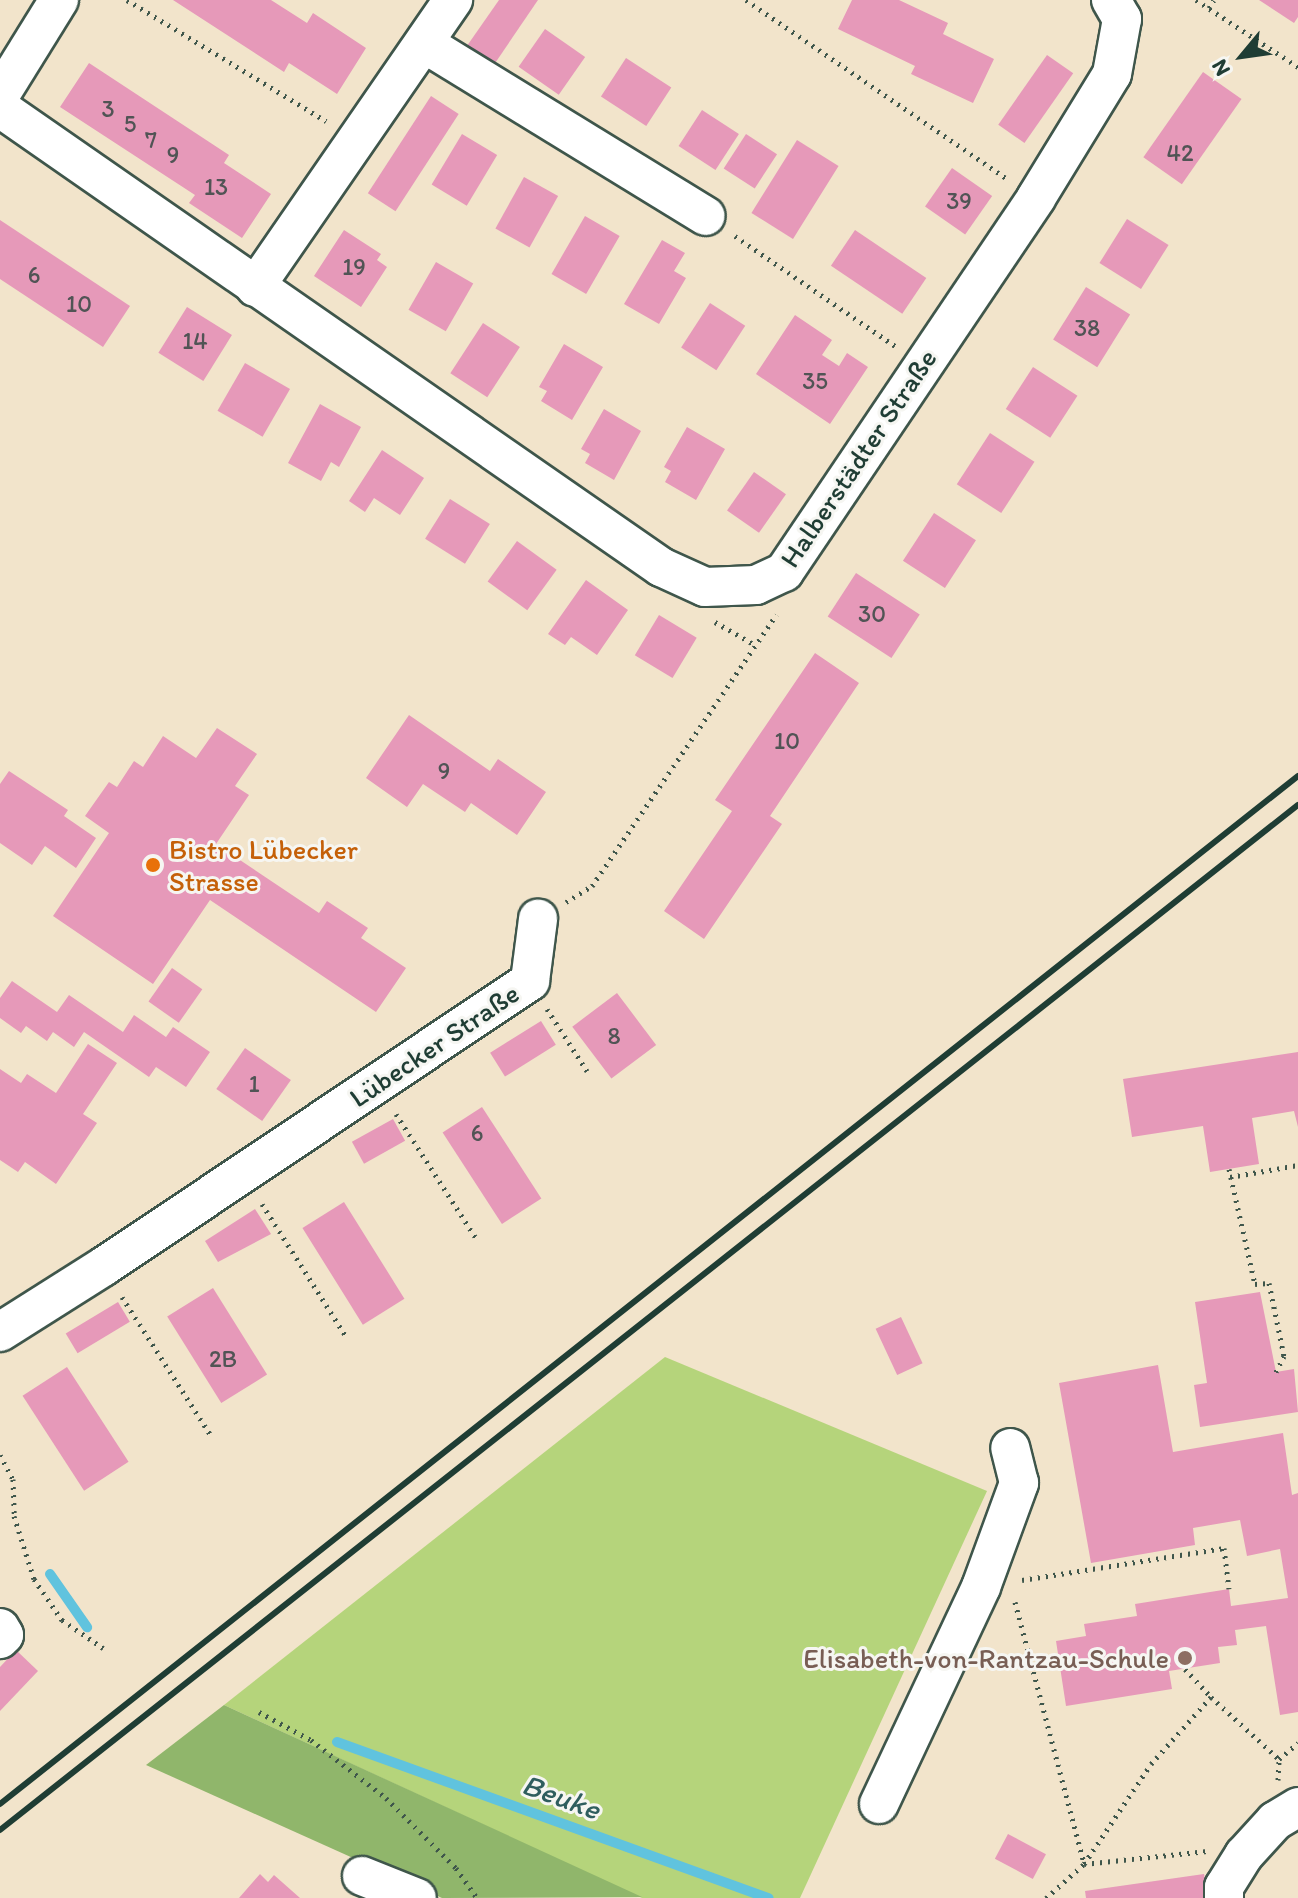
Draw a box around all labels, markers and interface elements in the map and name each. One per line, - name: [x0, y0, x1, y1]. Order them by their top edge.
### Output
- north arrow: [1202, 16, 1282, 96]
- text: N: [1205, 55, 1236, 81]
- house number: 3: [101, 95, 115, 123]
- house number: 5: [124, 110, 136, 138]
- house number: 7: [145, 126, 157, 154]
- house number: 42: [1166, 139, 1194, 167]
- house number: 9: [167, 141, 179, 169]
- house number: 13: [204, 173, 228, 201]
- house number: 39: [946, 187, 972, 215]
- house number: 19: [342, 253, 366, 281]
- house number: 6: [28, 261, 40, 289]
- house number: 10: [66, 290, 92, 318]
- house number: 38: [1074, 314, 1100, 342]
- house number: 14: [182, 327, 208, 355]
- street label: Halberstädter Straße: [772, 342, 944, 574]
- house number: 35: [802, 367, 828, 395]
- house number: 30: [858, 600, 886, 628]
- house number: 10: [774, 727, 800, 755]
- house number: 9: [438, 757, 450, 785]
- place label: Bistro Lübecker Strasse: [169, 832, 358, 898]
- marker: Bistro Lübecker Strasse: [144, 856, 162, 874]
- street label: Lübecker Straße: [343, 976, 525, 1114]
- house number: 8: [607, 1022, 621, 1050]
- house number: 1: [248, 1070, 260, 1098]
- house number: 6: [471, 1119, 483, 1147]
- house number: 2B: [209, 1345, 237, 1373]
- place label: Elisabeth-von-Rantzau-Schule: [803, 1641, 1169, 1675]
- marker: Elisabeth-von-Rantzau-Schule: [1176, 1649, 1194, 1667]
- water label: Beuke: [517, 1766, 605, 1828]

